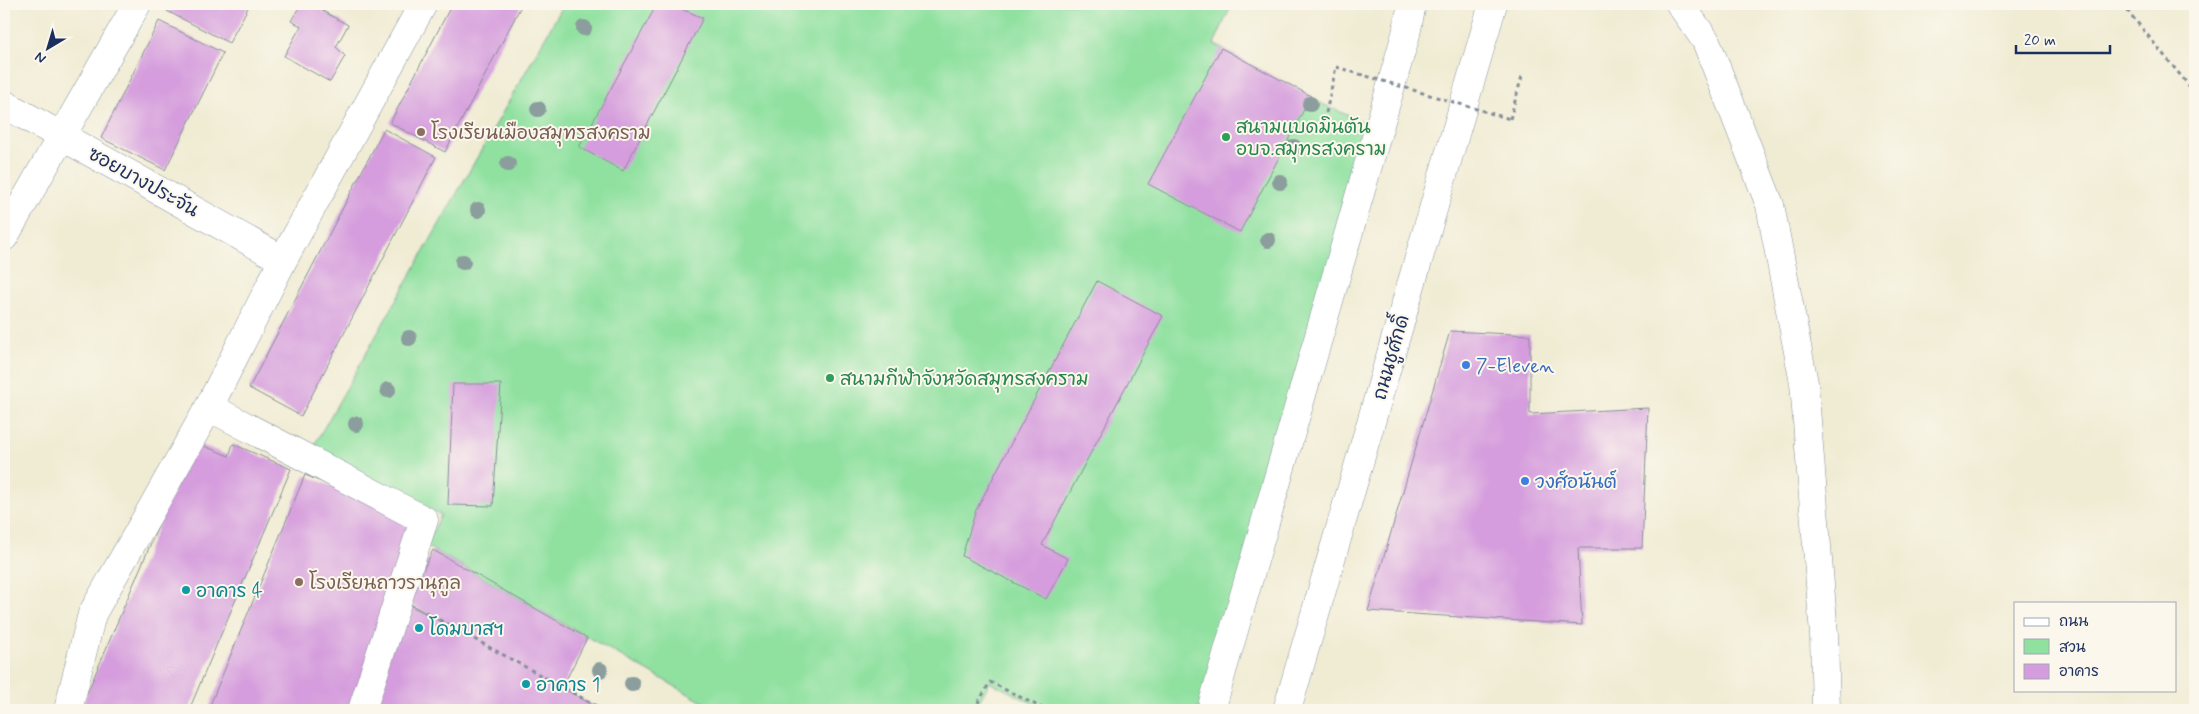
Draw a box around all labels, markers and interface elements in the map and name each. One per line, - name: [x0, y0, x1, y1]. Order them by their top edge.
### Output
- north arrow: [22, 22, 72, 72]
- scale bar: [2016, 22, 2110, 54]
- text: 20 m: [2024, 31, 2056, 51]
- text: N: [31, 47, 50, 67]
- place label: สนามแบดมินตัน อบจ.สมุทรสงคราม: [1236, 115, 1386, 163]
- place label: โรงเรียนเมืองสมุทรสงคราม: [431, 120, 651, 147]
- marker: โรงเรียนเมืองสมุทรสงคราม: [415, 126, 427, 138]
- marker: สนามแบดมินตัน อบจ.สมุทรสงคราม: [1220, 131, 1232, 143]
- street label: ซอยบางประจัน: [83, 142, 204, 223]
- street label: ถนนชูศักดิ์: [1362, 311, 1416, 403]
- place label: 7-Eleven: [1476, 354, 1554, 379]
- marker: 7-Eleven: [1460, 359, 1472, 371]
- place label: สนามกีฬาจังหวัดสมุทรสงคราม: [840, 367, 1089, 393]
- marker: สนามกีฬาจังหวัดสมุทรสงคราม: [824, 372, 836, 384]
- place label: วงศ์อนันต์: [1535, 469, 1617, 495]
- marker: วงศ์อนันต์: [1519, 475, 1531, 487]
- place label: โรงเรียนถาวรานุกูล: [309, 570, 461, 597]
- marker: โรงเรียนถาวรานุกูล: [293, 576, 305, 588]
- place label: อาคาร 4: [196, 579, 263, 604]
- marker: อาคาร 4: [180, 584, 192, 596]
- legend: [2014, 602, 2176, 692]
- text: ถนน: [2059, 612, 2088, 632]
- place label: โดมบาสฯ: [429, 616, 504, 642]
- marker: โดมบาสฯ: [413, 622, 425, 634]
- text: สวน: [2059, 638, 2086, 658]
- text: อาคาร: [2059, 662, 2099, 682]
- place label: อาคาร 1: [536, 673, 600, 698]
- marker: อาคาร 1: [520, 678, 532, 690]

